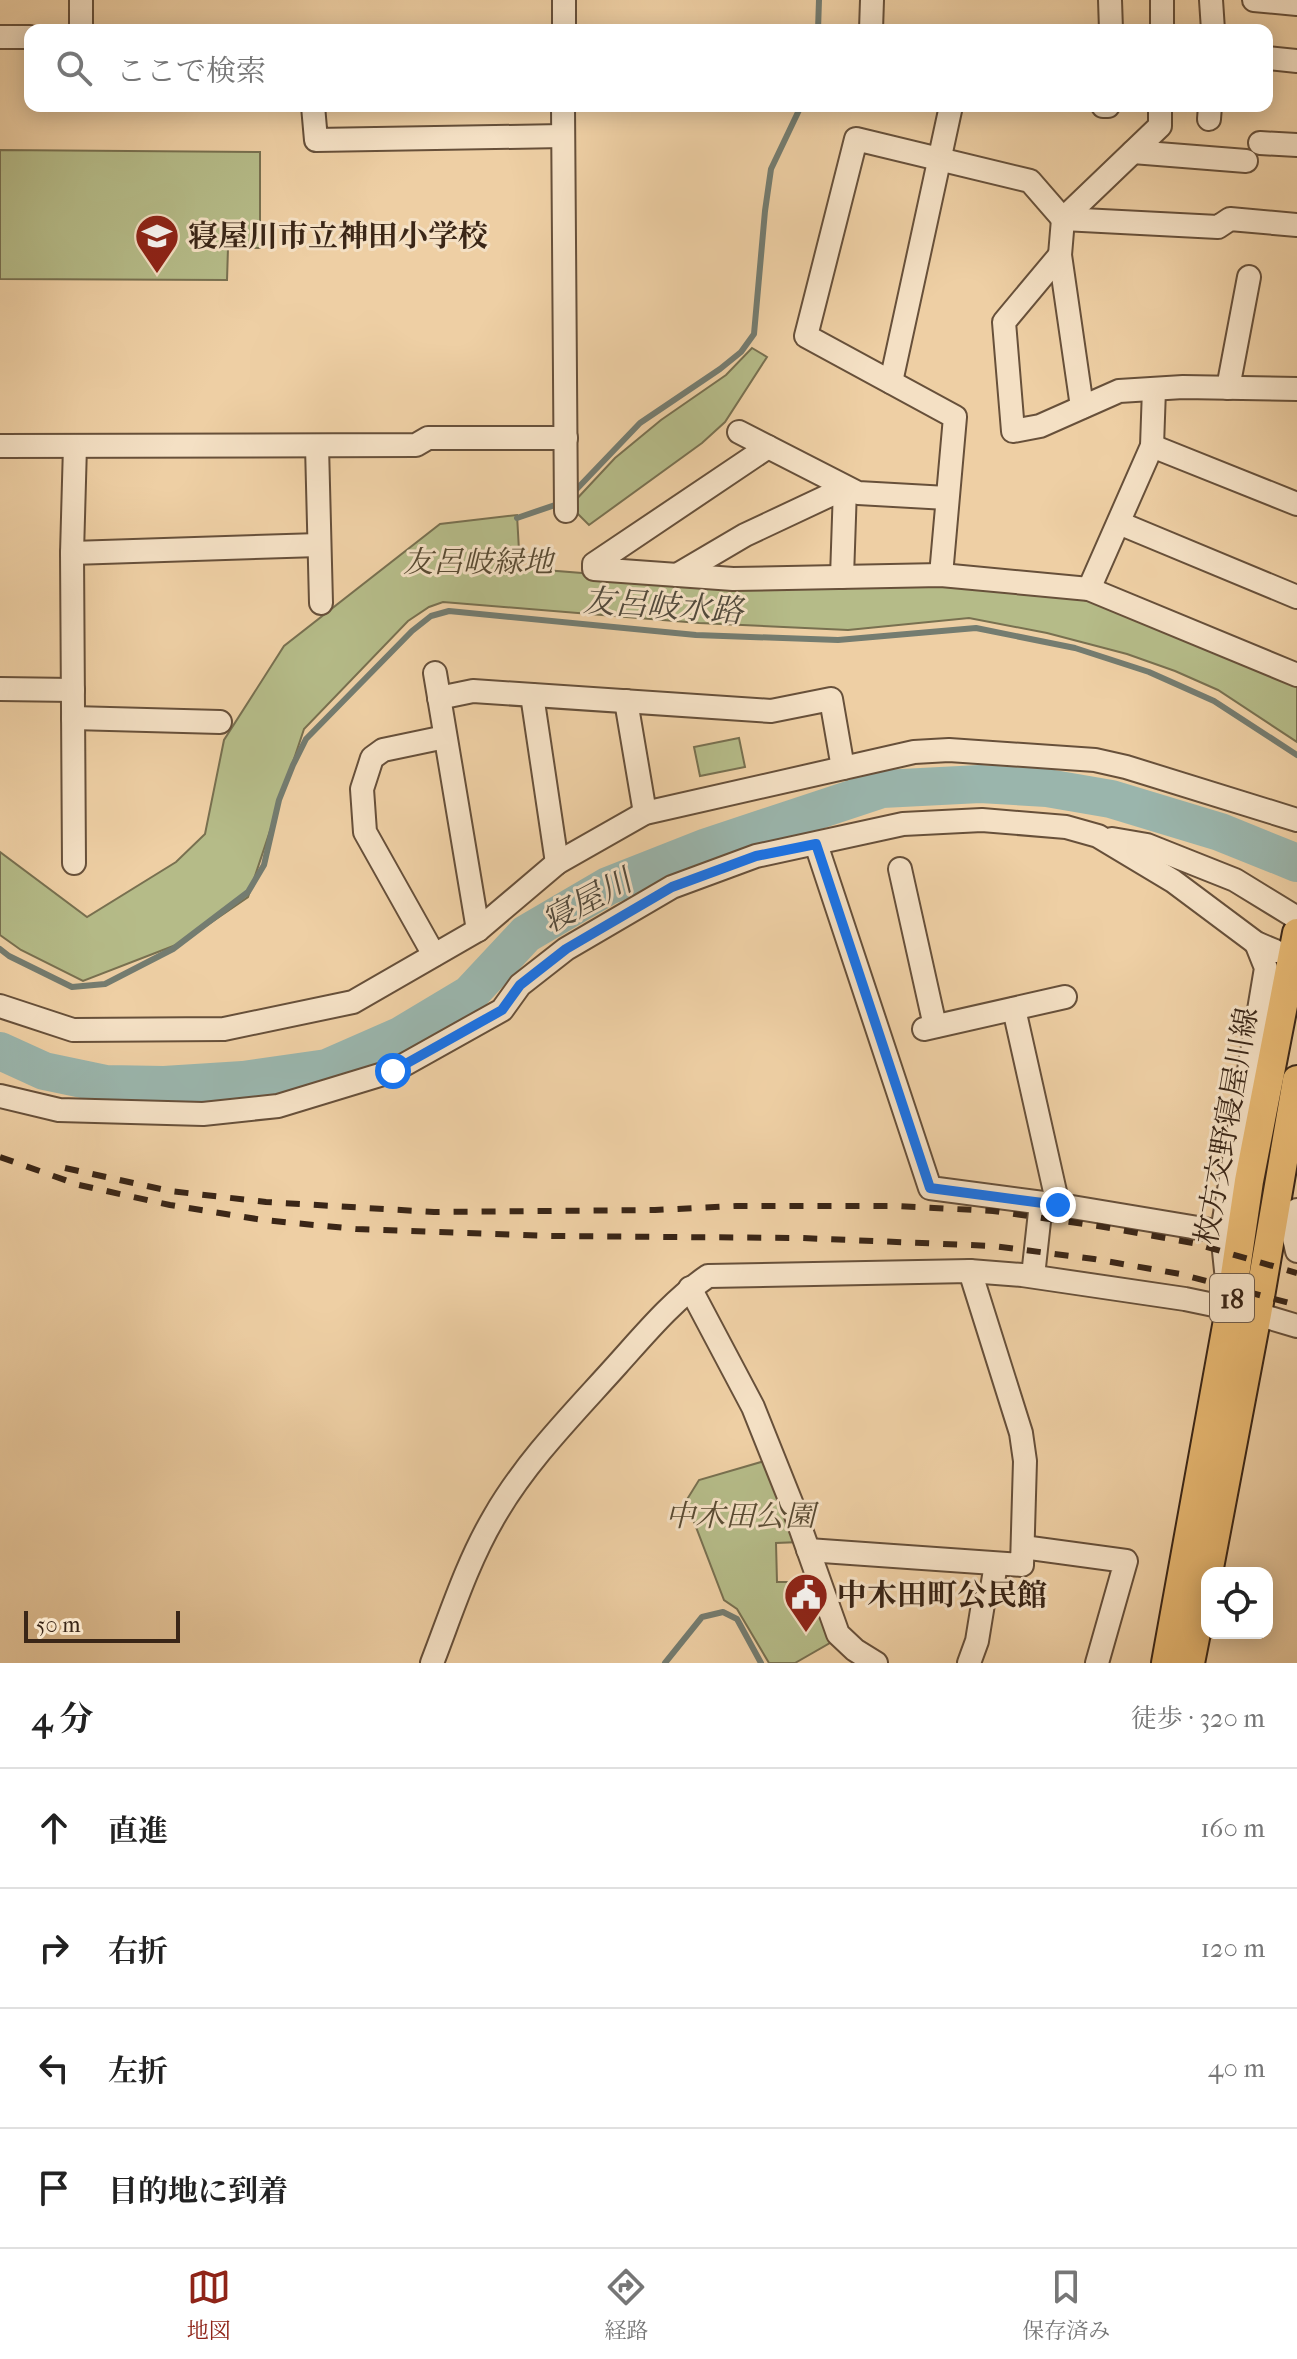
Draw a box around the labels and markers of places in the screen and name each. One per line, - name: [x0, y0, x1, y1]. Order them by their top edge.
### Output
- school or university icon: 寝屋川市立神田小学校: [133, 212, 181, 275]
- place label: 寝屋川市立神田小学校: [188, 219, 488, 254]
- public building icon: 中木田町公民館: [782, 1571, 830, 1634]
- place label: 中木田町公民館: [837, 1578, 1047, 1613]

